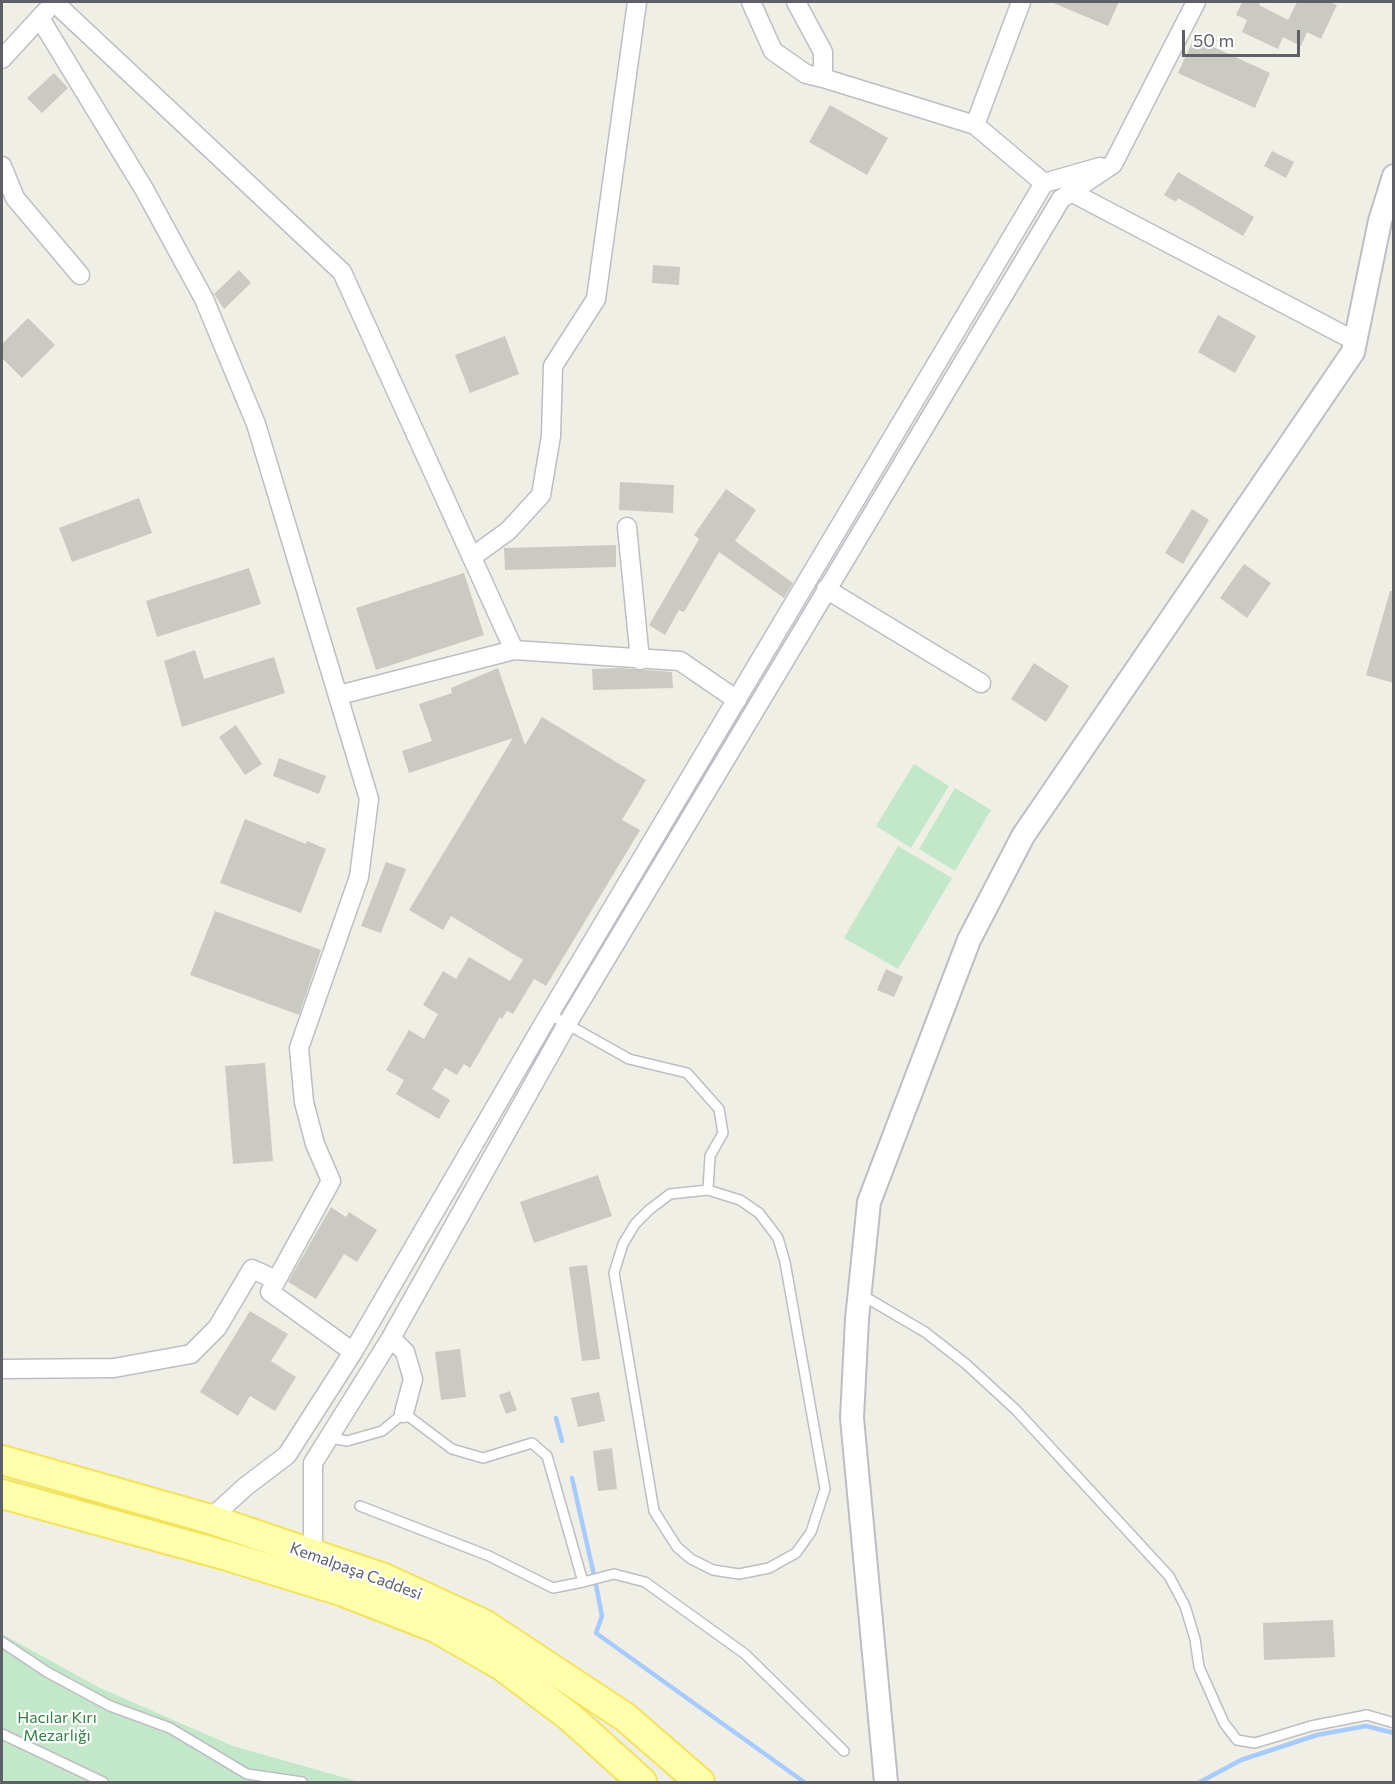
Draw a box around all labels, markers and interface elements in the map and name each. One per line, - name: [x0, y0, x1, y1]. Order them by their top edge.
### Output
- scale bar: [1185, 18, 1304, 56]
- text: 50 m: [1193, 29, 1234, 51]
- street label: Kemalpaşa Caddesi: [287, 1538, 425, 1604]
- park label: Hacılar Kırı Mezarlığı: [17, 1708, 97, 1746]

